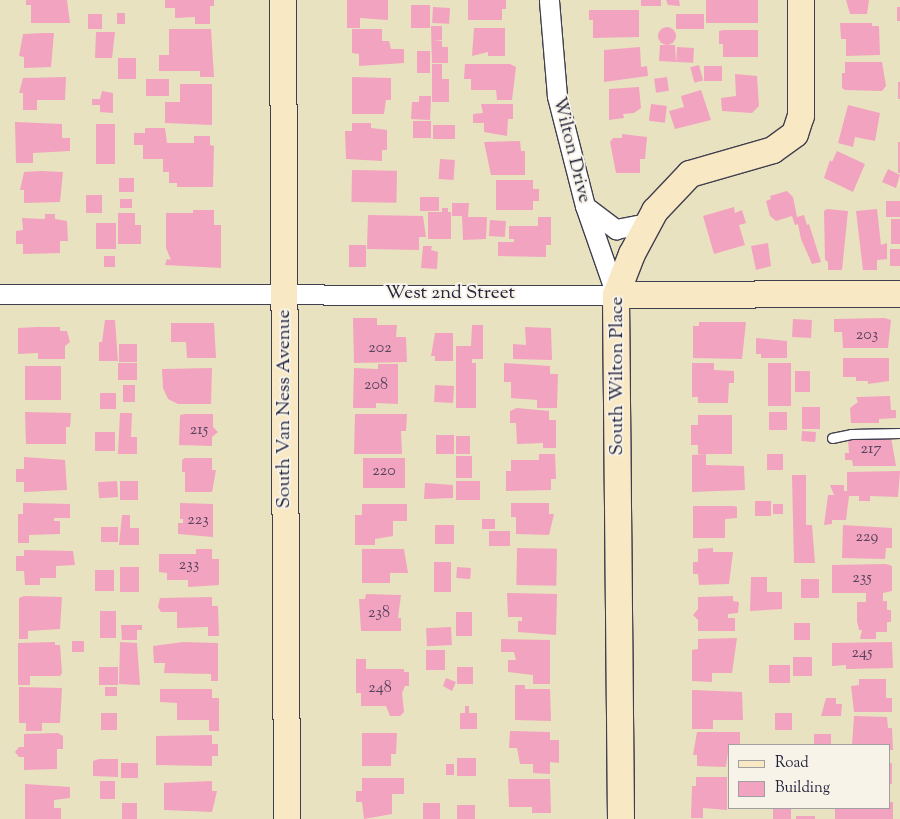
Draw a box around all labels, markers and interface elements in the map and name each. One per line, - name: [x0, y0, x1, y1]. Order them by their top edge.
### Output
- street label: Wilton Drive: [547, 95, 595, 205]
- street label: West 2nd Street: [385, 283, 515, 305]
- street label: South Wilton Place: [607, 297, 629, 455]
- street label: South Van Ness Avenue: [274, 310, 296, 508]
- house number: 203: [856, 326, 878, 346]
- house number: 202: [368, 339, 392, 359]
- house number: 208: [364, 376, 388, 396]
- house number: 215: [190, 421, 208, 441]
- house number: 217: [861, 440, 881, 460]
- house number: 220: [372, 462, 396, 482]
- house number: 223: [187, 511, 209, 531]
- house number: 229: [856, 528, 878, 548]
- house number: 233: [179, 556, 199, 576]
- house number: 235: [852, 569, 872, 589]
- house number: 238: [368, 604, 390, 624]
- house number: 245: [851, 644, 873, 664]
- house number: 248: [368, 679, 392, 699]
- legend: [728, 744, 890, 809]
- text: Road: [775, 753, 809, 774]
- text: Building: [775, 778, 830, 799]

